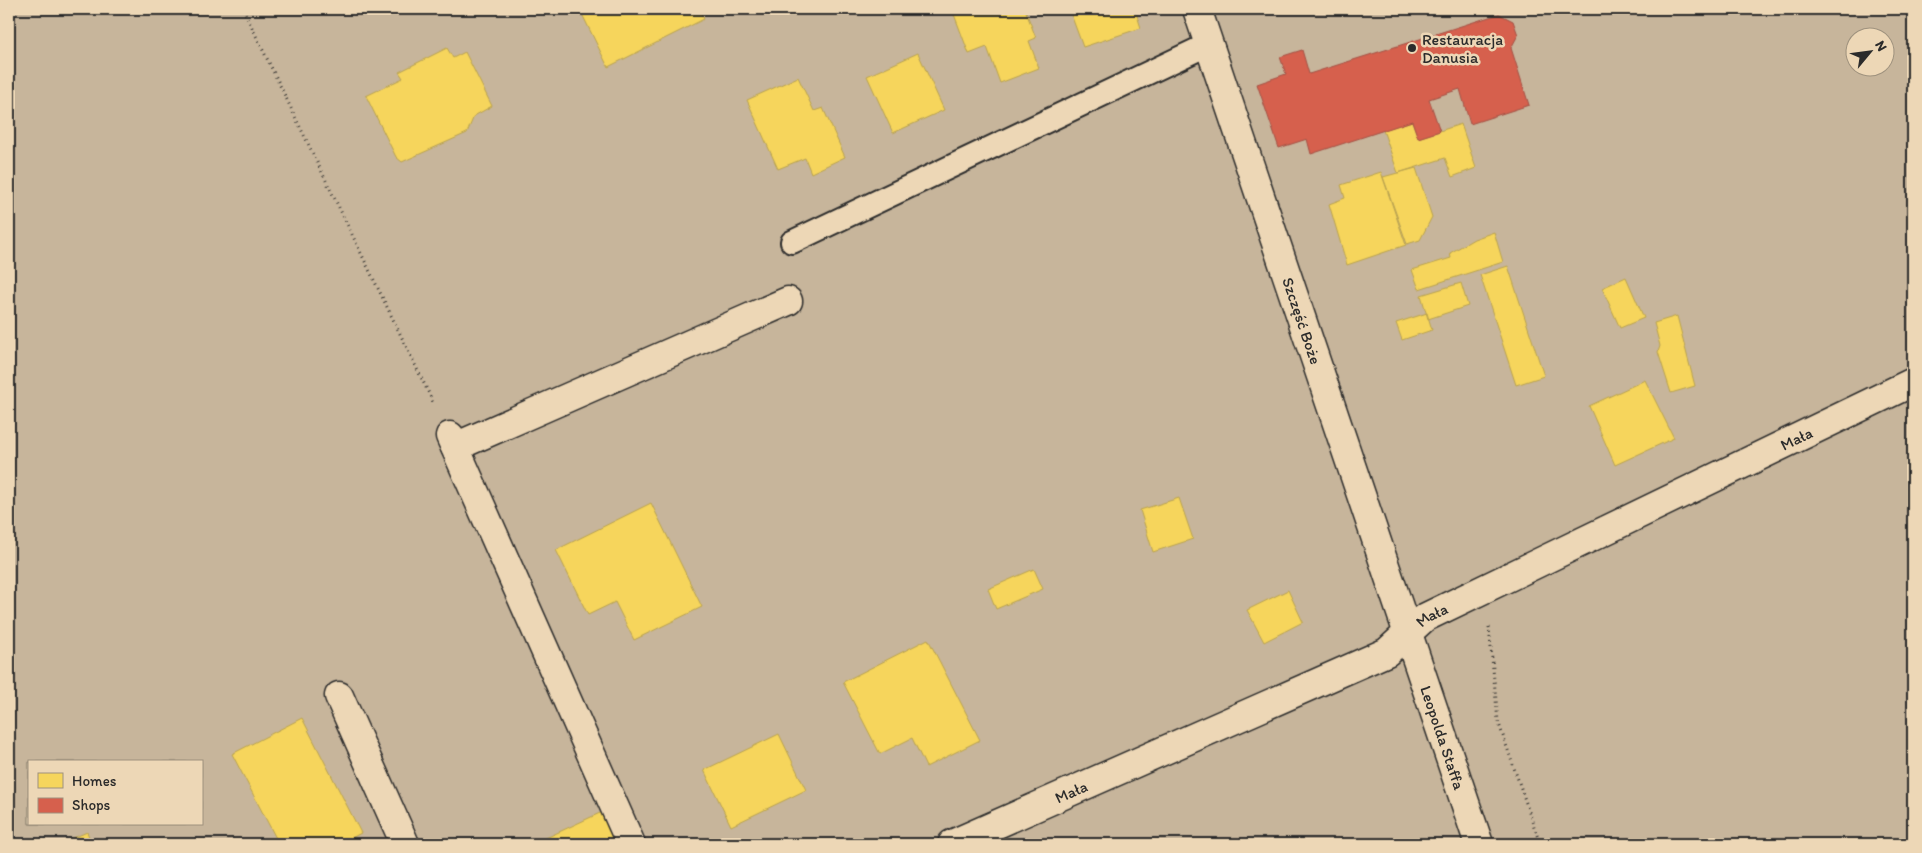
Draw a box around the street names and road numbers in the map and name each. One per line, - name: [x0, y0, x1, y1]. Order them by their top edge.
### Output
- street label: Szczęść Boże: [1279, 275, 1326, 367]
- street label: Mała: [1777, 423, 1815, 454]
- street label: Mała: [1411, 599, 1451, 631]
- street label: Leopolda Staffa: [1417, 683, 1470, 793]
- street label: Mała: [1052, 776, 1090, 807]

